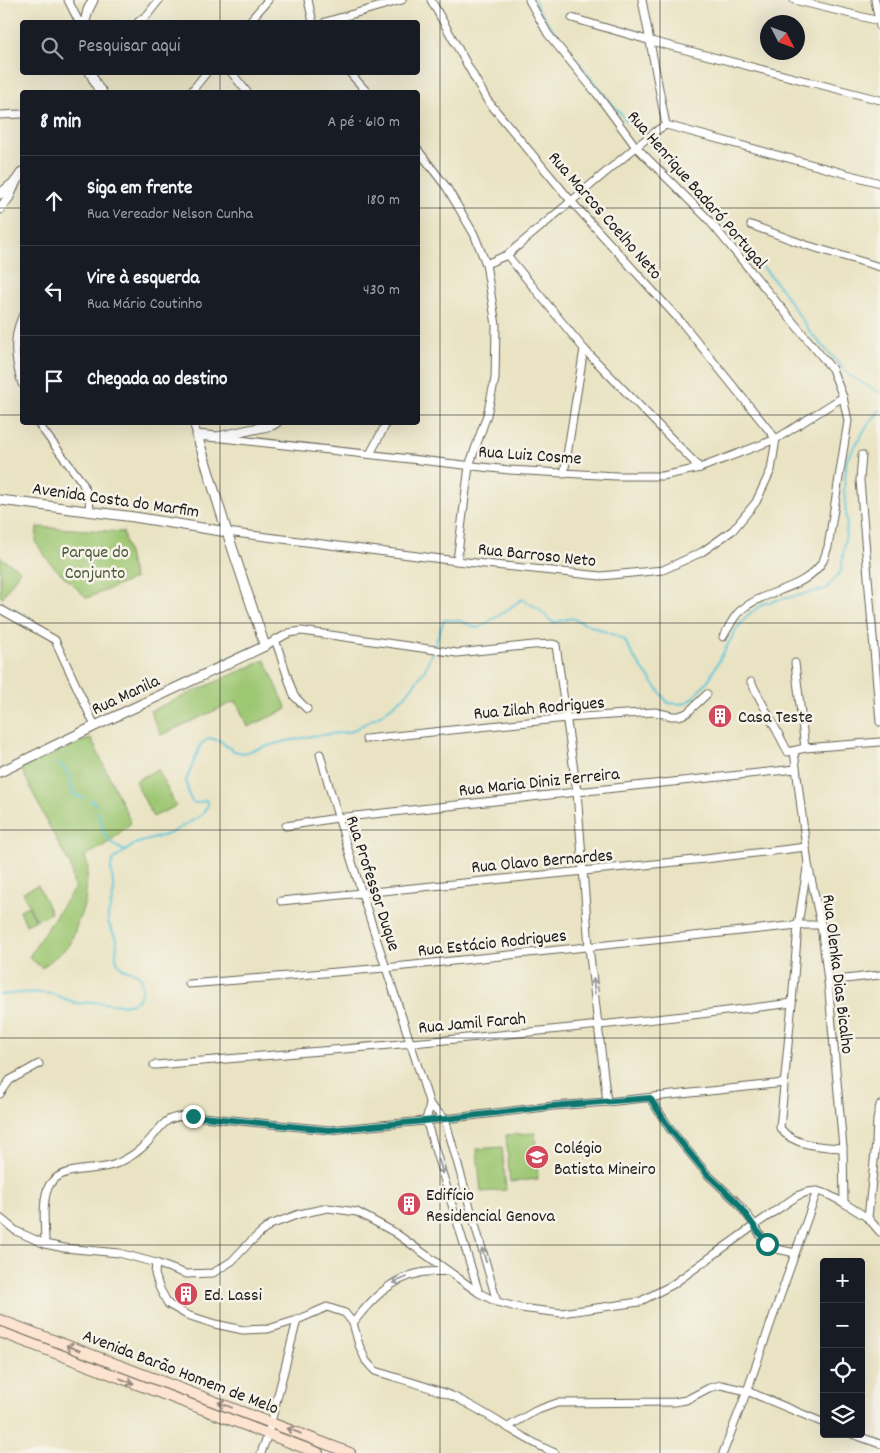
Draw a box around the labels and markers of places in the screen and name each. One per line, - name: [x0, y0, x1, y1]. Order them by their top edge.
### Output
- building icon: Casa Teste: [707, 703, 733, 729]
- place label: Casa Teste: [738, 706, 813, 731]
- place label: Colégio Batista Mineiro: [554, 1137, 656, 1183]
- school or university icon: Colégio Batista Mineiro: [524, 1144, 550, 1170]
- place label: Edifício Residencial Genova: [426, 1184, 555, 1230]
- building icon: Edifício Residencial Genova: [396, 1191, 422, 1217]
- building icon: Ed. Lassi: [173, 1281, 199, 1307]
- place label: Ed. Lassi: [204, 1284, 262, 1309]

